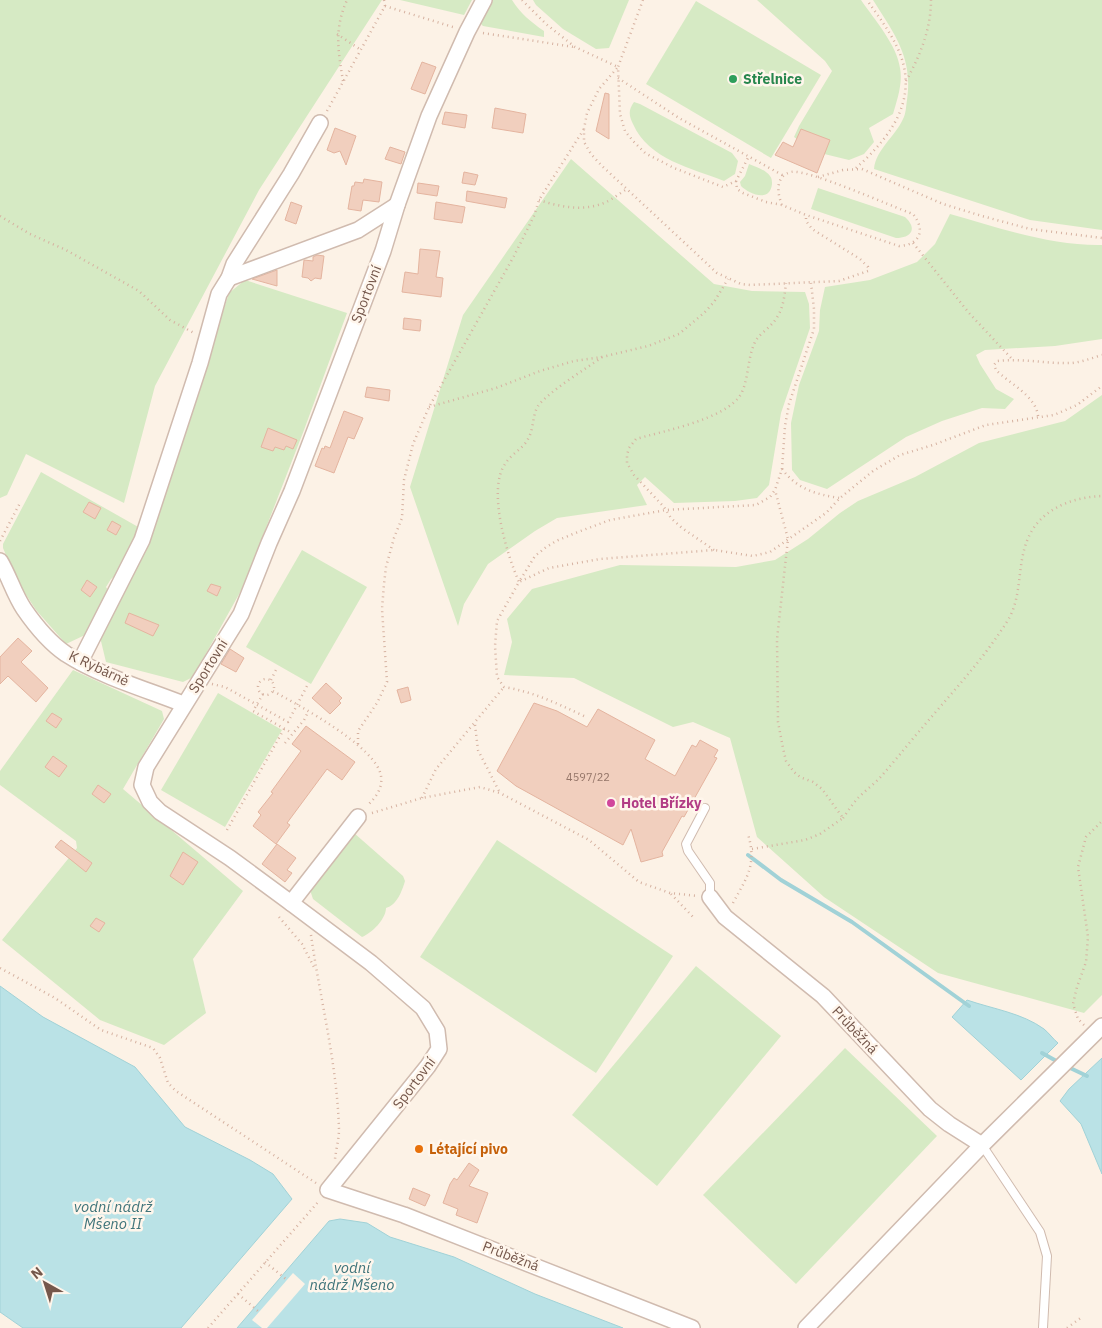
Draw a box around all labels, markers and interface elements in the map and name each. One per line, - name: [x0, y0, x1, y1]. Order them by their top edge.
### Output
- place label: Střelnice: [743, 70, 802, 88]
- marker: Střelnice: [727, 73, 739, 85]
- street label: Sportovní: [347, 262, 385, 325]
- street label: Sportovní: [184, 635, 232, 696]
- street label: K Rybárně: [66, 646, 132, 690]
- house number: 4597/22: [566, 770, 610, 784]
- place label: Hotel Břízky: [621, 794, 702, 812]
- marker: Hotel Břízky: [605, 797, 617, 809]
- street label: Průběžná: [828, 1002, 882, 1058]
- street label: Sportovní: [389, 1053, 440, 1112]
- place label: Létající pivo: [429, 1140, 508, 1158]
- marker: Létající pivo: [413, 1143, 425, 1155]
- water label: vodní nádrž Mšeno II: [74, 1197, 153, 1233]
- street label: Průběžná: [480, 1237, 542, 1275]
- north arrow: [20, 1258, 70, 1308]
- water label: vodní nádrž Mšeno: [310, 1258, 394, 1294]
- text: N: [27, 1263, 46, 1283]

